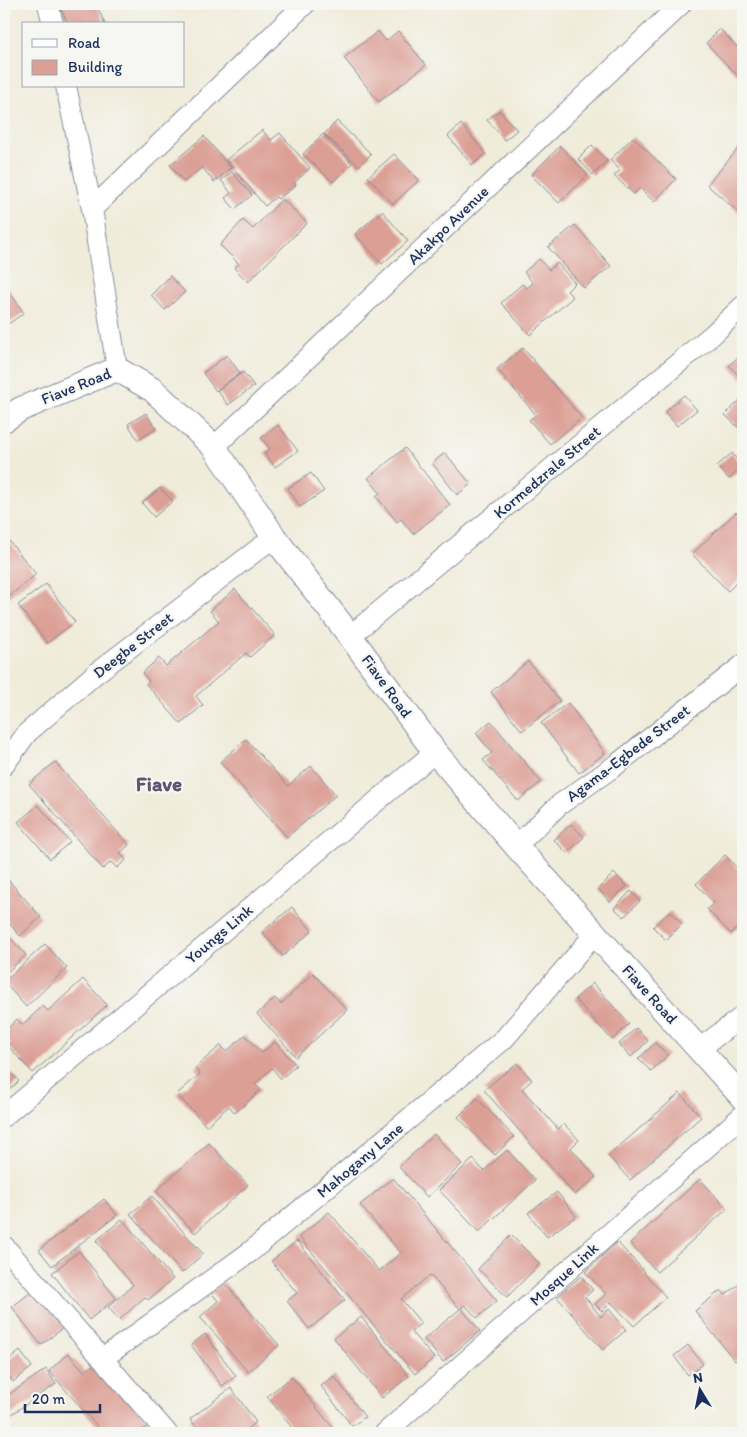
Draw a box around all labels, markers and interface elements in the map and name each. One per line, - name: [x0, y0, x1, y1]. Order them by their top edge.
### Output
- legend: [22, 22, 185, 88]
- text: Road: [68, 34, 101, 52]
- text: Building: [68, 58, 122, 76]
- street label: Akakpo Avenue: [404, 182, 492, 268]
- street label: Fiave Road: [38, 363, 114, 409]
- street label: Kormedzrale Street: [490, 422, 604, 522]
- street label: Deegbe Street: [89, 608, 177, 682]
- street label: Fiave Road: [358, 651, 417, 722]
- street label: Agama-Egbede Street: [563, 700, 693, 806]
- district label: Fiave: [136, 771, 182, 796]
- street label: Youngs Link: [181, 900, 257, 968]
- street label: Fiave Road: [618, 960, 682, 1028]
- street label: Mahogany Lane: [313, 1118, 407, 1202]
- street label: Mosque Link: [526, 1238, 603, 1310]
- north arrow: [674, 1364, 724, 1414]
- text: N: [692, 1368, 704, 1387]
- scale bar: [25, 1382, 100, 1414]
- text: 20 m: [32, 1390, 66, 1408]

